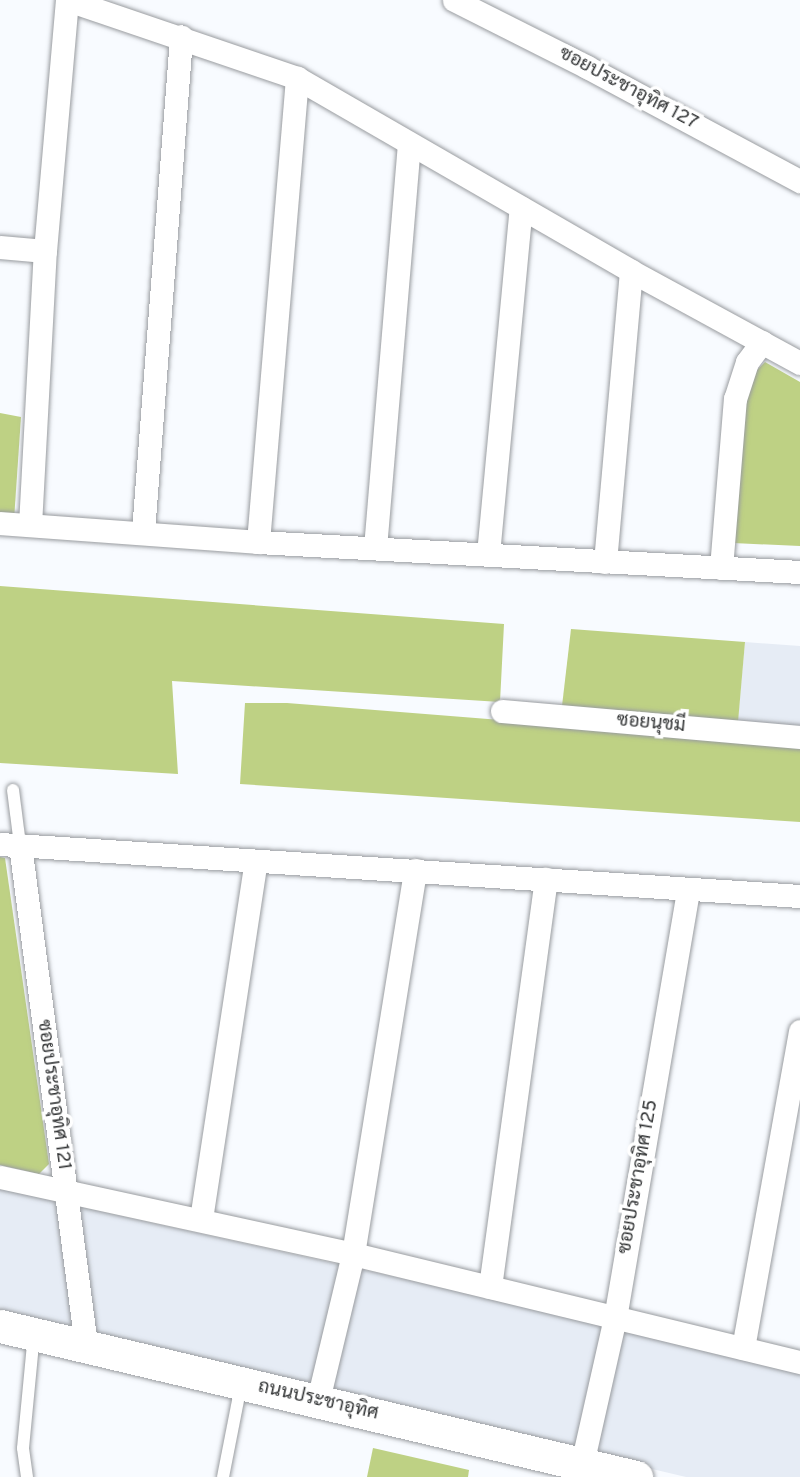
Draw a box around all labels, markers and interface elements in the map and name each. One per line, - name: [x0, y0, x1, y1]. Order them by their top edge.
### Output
- street label: ซอยประชาอุทิศ 127: [555, 43, 701, 135]
- street label: ซอยนุชมี: [616, 710, 686, 738]
- street label: ซอยประชาอุทิศ 121: [31, 1018, 75, 1172]
- street label: ซอยประชาอุทิศ 125: [614, 1098, 664, 1256]
- street label: ถนนประชาอุทิศ: [256, 1376, 380, 1426]

